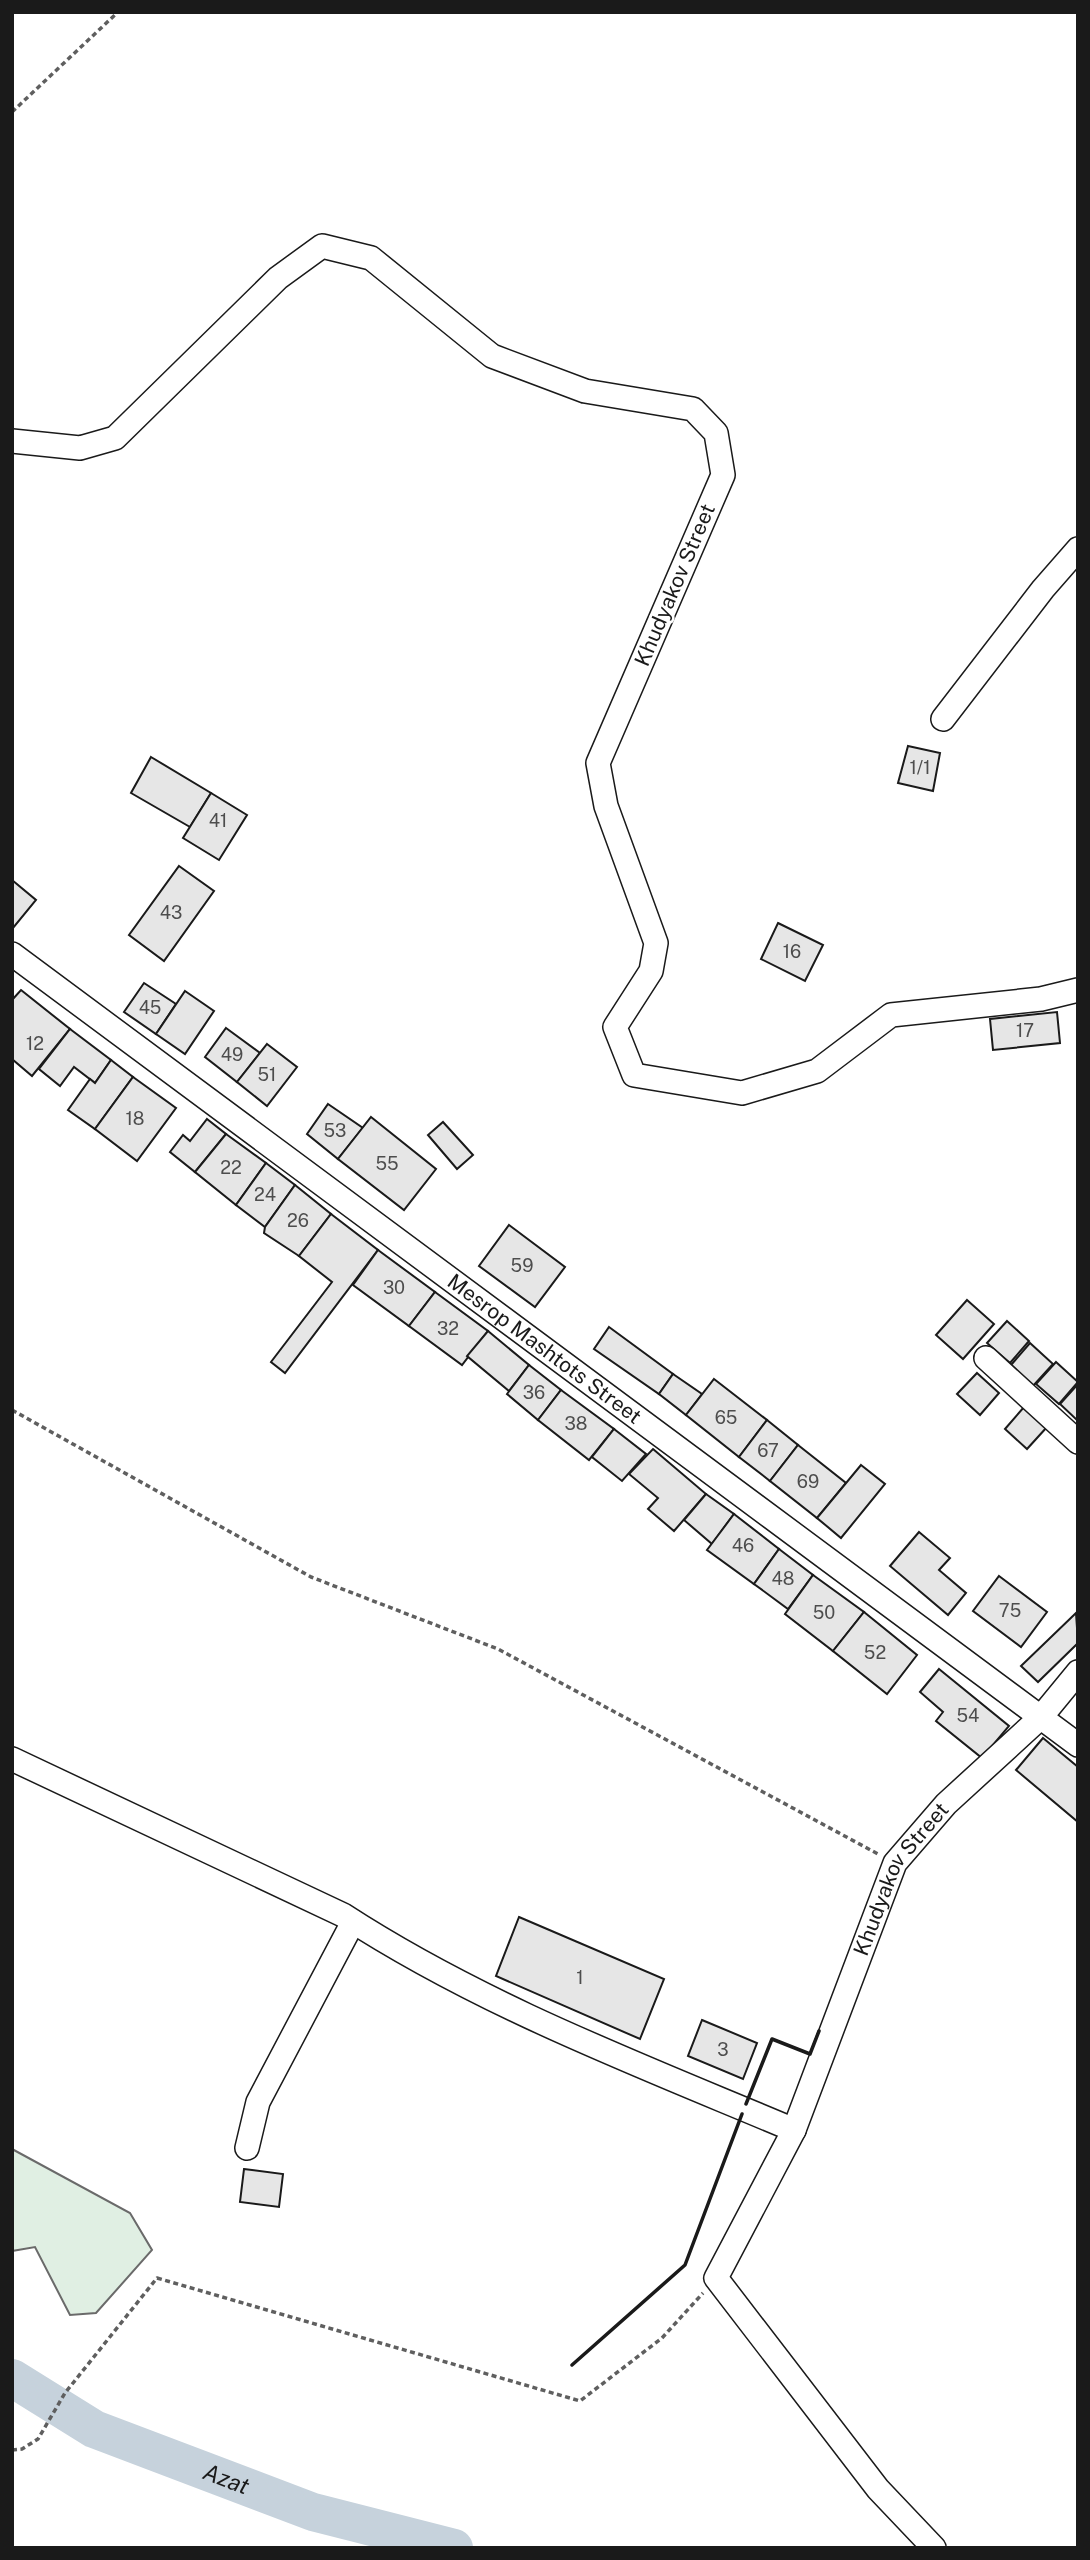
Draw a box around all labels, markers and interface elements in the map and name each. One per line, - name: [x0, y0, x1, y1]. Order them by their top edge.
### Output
- street label: Khudyakov Street: [629, 500, 720, 670]
- house number: 1/1: [910, 757, 930, 778]
- house number: 41: [209, 810, 227, 831]
- house number: 43: [160, 902, 182, 923]
- house number: 16: [783, 941, 801, 962]
- house number: 45: [139, 997, 161, 1018]
- house number: 17: [1016, 1020, 1034, 1041]
- house number: 12: [26, 1033, 44, 1054]
- house number: 49: [221, 1044, 243, 1065]
- house number: 51: [258, 1064, 276, 1085]
- house number: 18: [126, 1108, 144, 1129]
- house number: 53: [324, 1120, 346, 1141]
- house number: 55: [375, 1153, 399, 1174]
- house number: 22: [220, 1157, 242, 1178]
- house number: 24: [254, 1184, 276, 1205]
- house number: 26: [287, 1210, 309, 1231]
- house number: 59: [511, 1255, 533, 1276]
- street label: Mesrop Mashtots Street: [443, 1269, 647, 1429]
- house number: 30: [383, 1277, 405, 1298]
- house number: 32: [437, 1318, 459, 1339]
- house number: 36: [523, 1382, 545, 1403]
- house number: 65: [715, 1407, 737, 1428]
- house number: 38: [565, 1413, 587, 1434]
- house number: 67: [757, 1440, 779, 1461]
- house number: 69: [797, 1471, 819, 1492]
- house number: 46: [732, 1535, 754, 1556]
- house number: 48: [772, 1568, 794, 1589]
- house number: 75: [999, 1600, 1021, 1621]
- house number: 50: [813, 1602, 835, 1623]
- house number: 52: [864, 1642, 886, 1663]
- house number: 54: [957, 1705, 979, 1726]
- street label: Khudyakov Street: [848, 1797, 954, 1959]
- house number: 1: [576, 1967, 584, 1988]
- house number: 3: [717, 2039, 729, 2060]
- water label: Azat: [200, 2458, 253, 2500]

